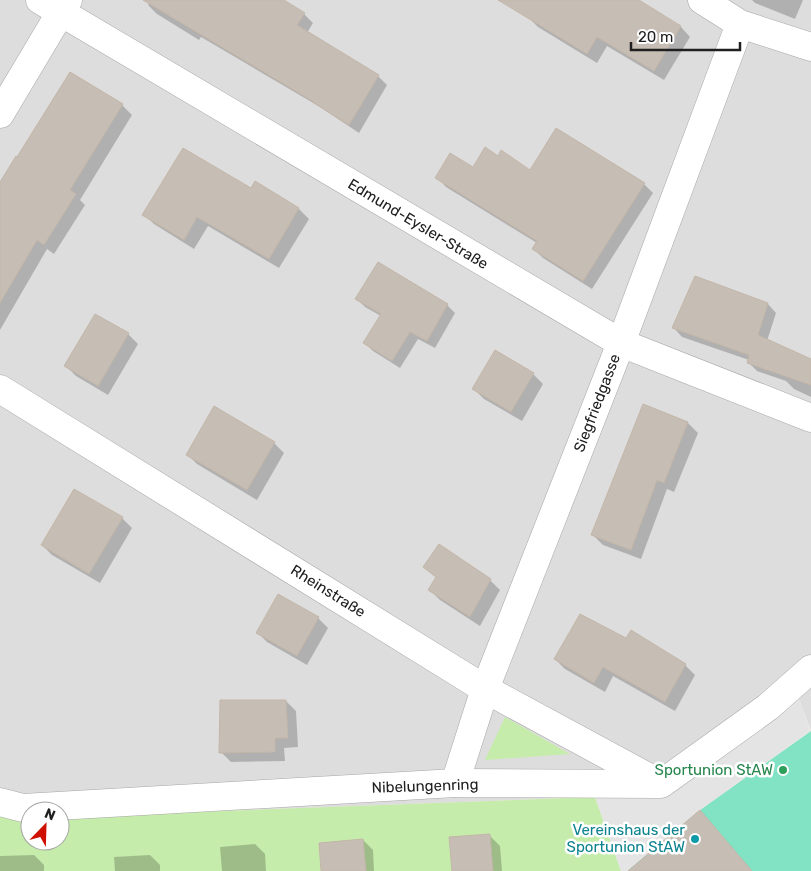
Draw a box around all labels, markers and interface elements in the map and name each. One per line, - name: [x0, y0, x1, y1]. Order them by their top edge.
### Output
- scale bar: [631, 20, 740, 52]
- text: 20 m: [638, 28, 673, 46]
- street label: Edmund-Eysler-Straße: [345, 175, 491, 273]
- street label: Siegfriedgasse: [570, 351, 624, 455]
- street label: Rheinstraße: [287, 561, 369, 621]
- place label: Sportunion StAW: [655, 761, 773, 779]
- marker: Sportunion StAW: [777, 764, 789, 776]
- street label: Nibelungenring: [371, 775, 479, 797]
- north arrow: [20, 801, 70, 851]
- text: N: [42, 805, 58, 824]
- place label: Vereinshaus der Sportunion StAW: [567, 821, 685, 856]
- marker: Vereinshaus der Sportunion StAW: [689, 833, 701, 845]

